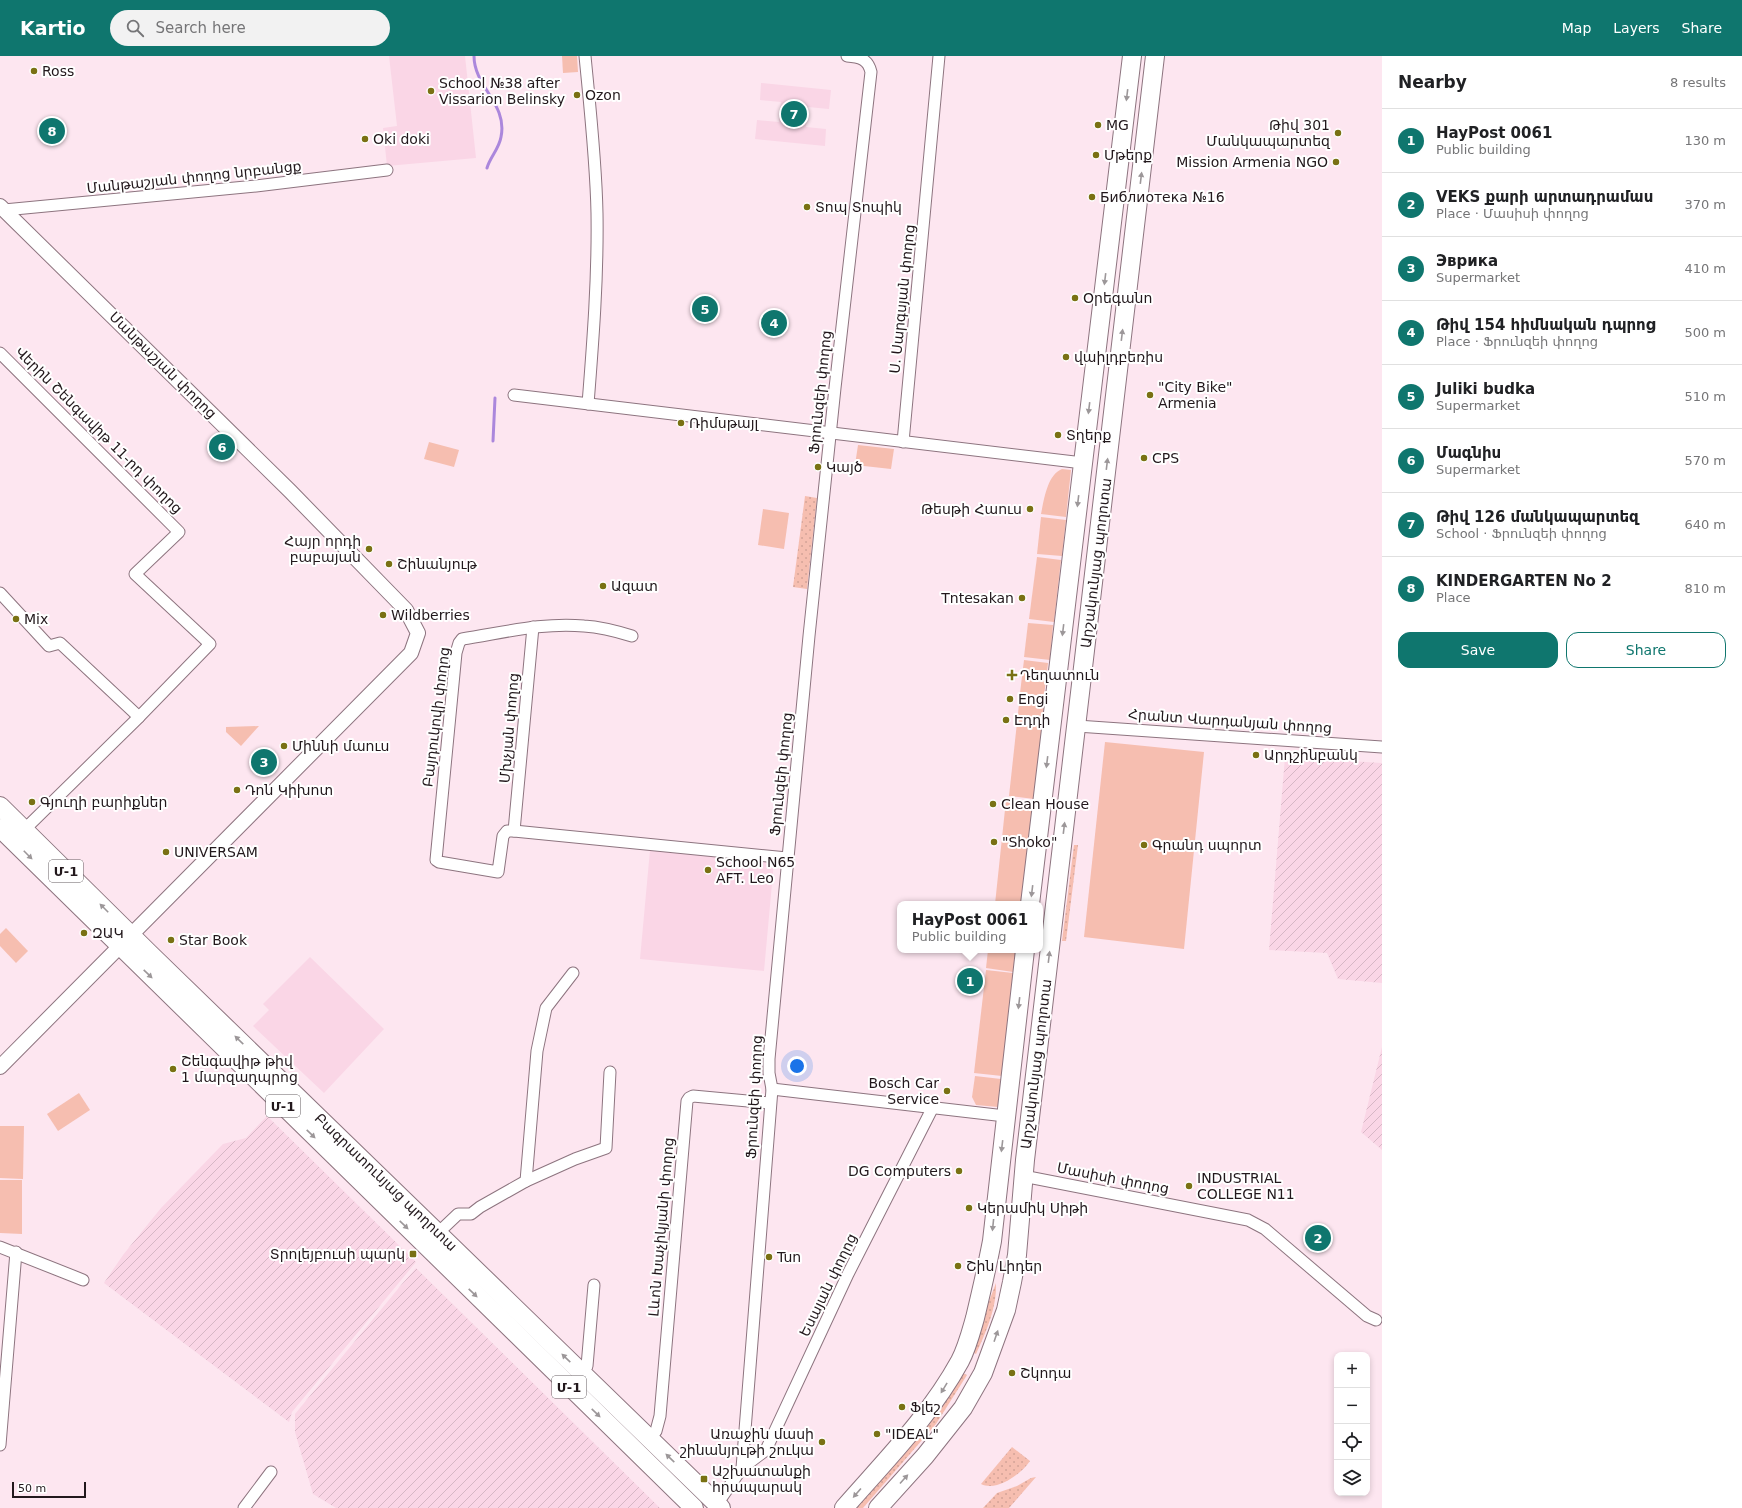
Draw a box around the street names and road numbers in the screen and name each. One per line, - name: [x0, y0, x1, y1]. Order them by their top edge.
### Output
- street label: Մանթաշյան փողոց նրբանցք: [86, 158, 302, 196]
- street label: Ս. Սարգսյան փողոց: [886, 224, 918, 374]
- street label: Մանթաշյան փողոց: [106, 308, 220, 422]
- street label: Ֆրունզեի փողոց: [806, 330, 834, 454]
- street label: Վերին Շենգավիթ 11-րդ փողոց: [12, 343, 186, 517]
- street label: Արշակունյաց պողոտա: [1078, 477, 1114, 649]
- street label: Բայդուկովի փողոց: [419, 646, 453, 788]
- street label: Մխչյան փողոց: [496, 672, 522, 784]
- street label: Հրանտ Վարդանյան փողոց: [1128, 706, 1332, 736]
- street label: Ֆրունզեի փողոց: [767, 712, 795, 836]
- road number: Մ-1: [49, 860, 83, 882]
- street label: Արշակունյաց պողոտա: [1018, 978, 1054, 1150]
- street label: Ֆրունզեի փողոց: [743, 1035, 765, 1159]
- road number: Մ-1: [266, 1095, 300, 1117]
- street label: Բագրատունյաց պողոտա: [312, 1110, 460, 1254]
- street label: Լևոն Խաչիկյանի փողոց: [645, 1137, 677, 1317]
- street label: Մասիսի փողոց: [1056, 1159, 1170, 1197]
- street label: Եսայան փողոց: [796, 1231, 860, 1339]
- road number: Մ-1: [552, 1376, 586, 1398]

